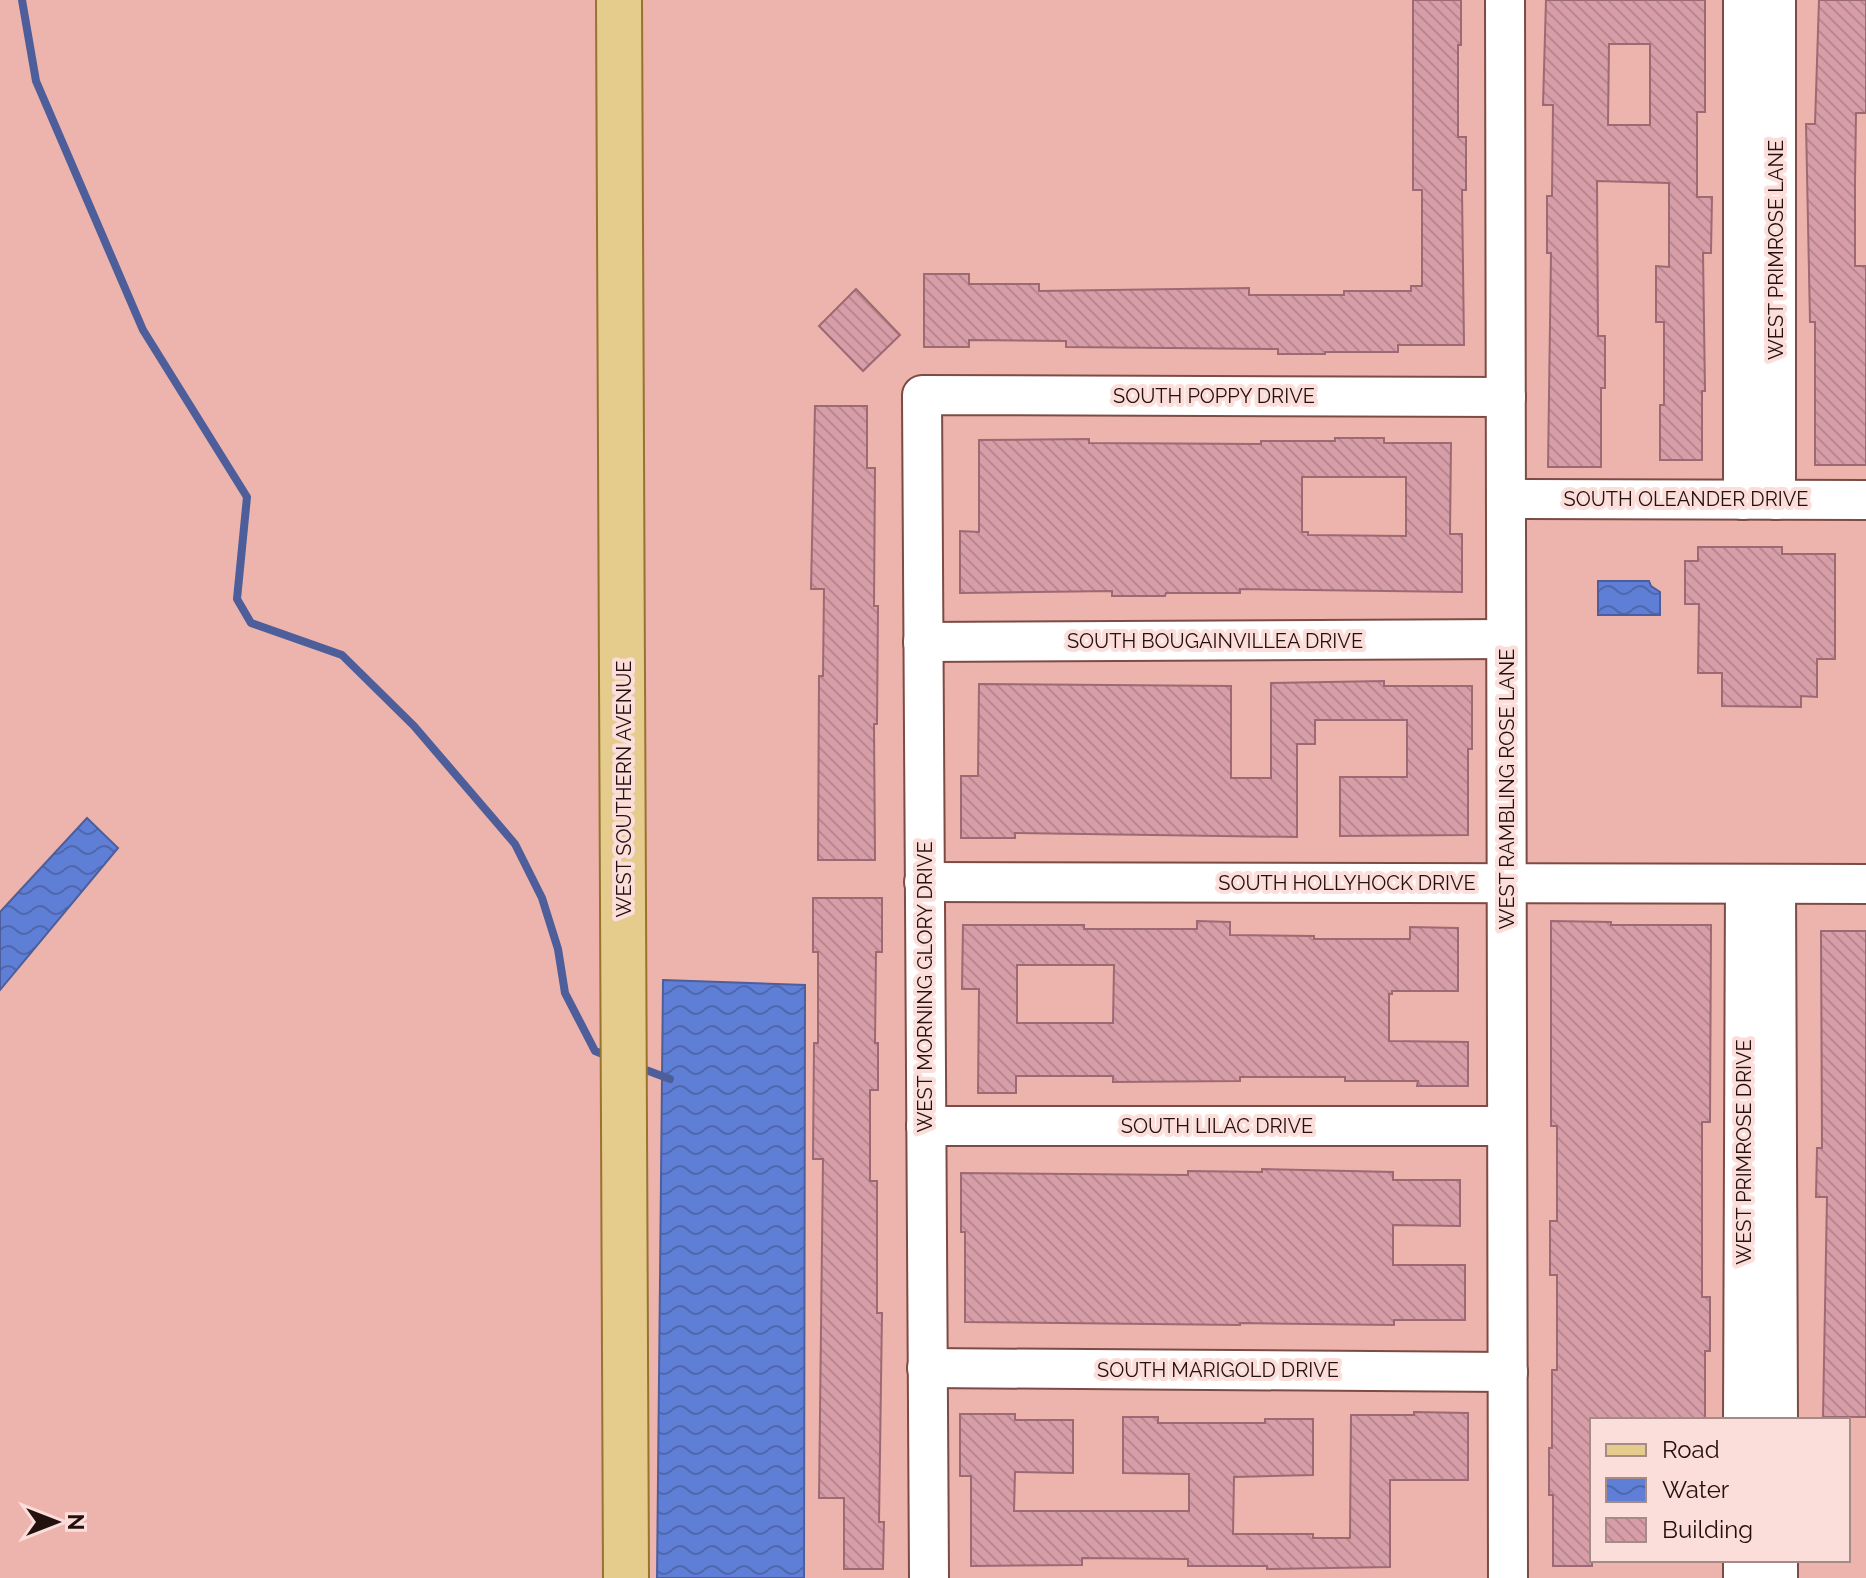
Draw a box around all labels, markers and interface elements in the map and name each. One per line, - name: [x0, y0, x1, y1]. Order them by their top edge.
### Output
- street label: WEST PRIMROSE LANE: [1764, 140, 1788, 360]
- street label: SOUTH POPPY DRIVE: [1113, 384, 1315, 408]
- street label: SOUTH OLEANDER DRIVE: [1564, 487, 1808, 511]
- street label: SOUTH BOUGAINVILLEA DRIVE: [1067, 629, 1363, 653]
- street label: WEST RAMBLING ROSE LANE: [1495, 649, 1519, 930]
- street label: WEST SOUTHERN AVENUE: [612, 660, 636, 918]
- street label: WEST MORNING GLORY DRIVE: [913, 841, 937, 1133]
- street label: SOUTH HOLLYHOCK DRIVE: [1218, 871, 1476, 895]
- street label: WEST PRIMROSE DRIVE: [1732, 1039, 1756, 1265]
- street label: SOUTH LILAC DRIVE: [1121, 1114, 1313, 1138]
- street label: SOUTH MARIGOLD DRIVE: [1097, 1358, 1339, 1382]
- legend: [1590, 1418, 1850, 1562]
- text: Road: [1662, 1435, 1720, 1464]
- text: Water: [1662, 1475, 1730, 1504]
- north arrow: [16, 1482, 96, 1562]
- text: N: [63, 1514, 89, 1530]
- text: Building: [1662, 1515, 1753, 1544]

